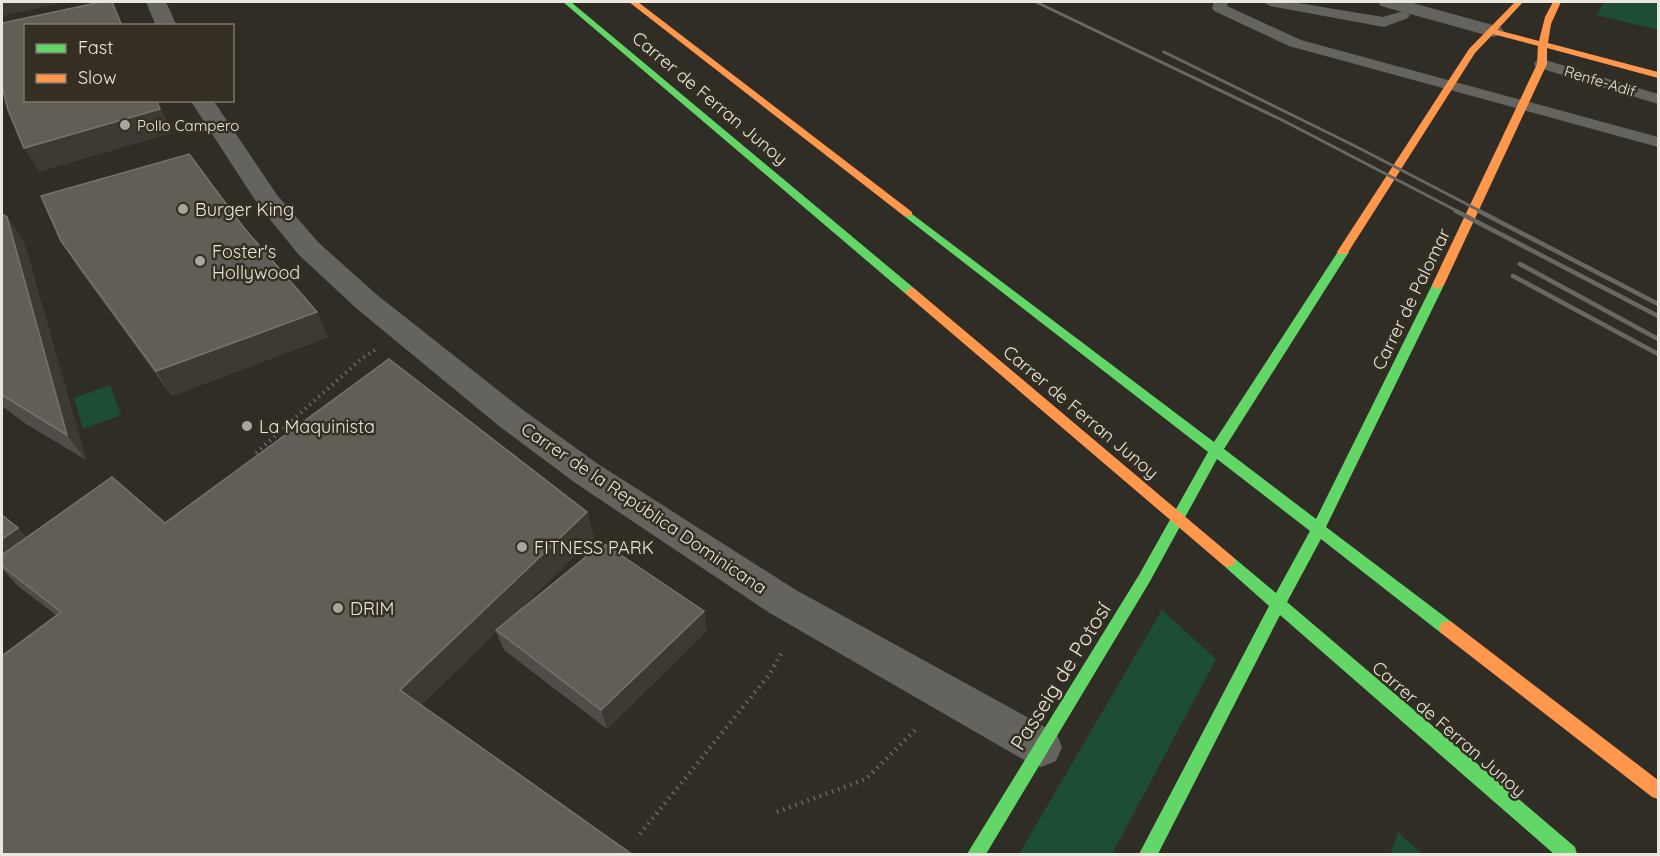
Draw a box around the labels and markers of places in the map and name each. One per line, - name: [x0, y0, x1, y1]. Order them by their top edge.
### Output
- place label: Pollo Campero: [137, 116, 239, 135]
- marker: Pollo Campero: [118, 118, 132, 132]
- place label: Burger King: [195, 198, 294, 221]
- marker: Burger King: [176, 202, 190, 216]
- place label: Foster's Hollywood: [212, 240, 300, 284]
- marker: Foster's Hollywood: [193, 254, 207, 268]
- place label: La Maquinista: [259, 415, 375, 438]
- marker: La Maquinista: [240, 419, 254, 433]
- place label: FITNESS PARK: [534, 536, 654, 559]
- marker: FITNESS PARK: [515, 540, 529, 554]
- place label: DRIM: [350, 597, 394, 620]
- marker: DRIM: [331, 601, 345, 615]

